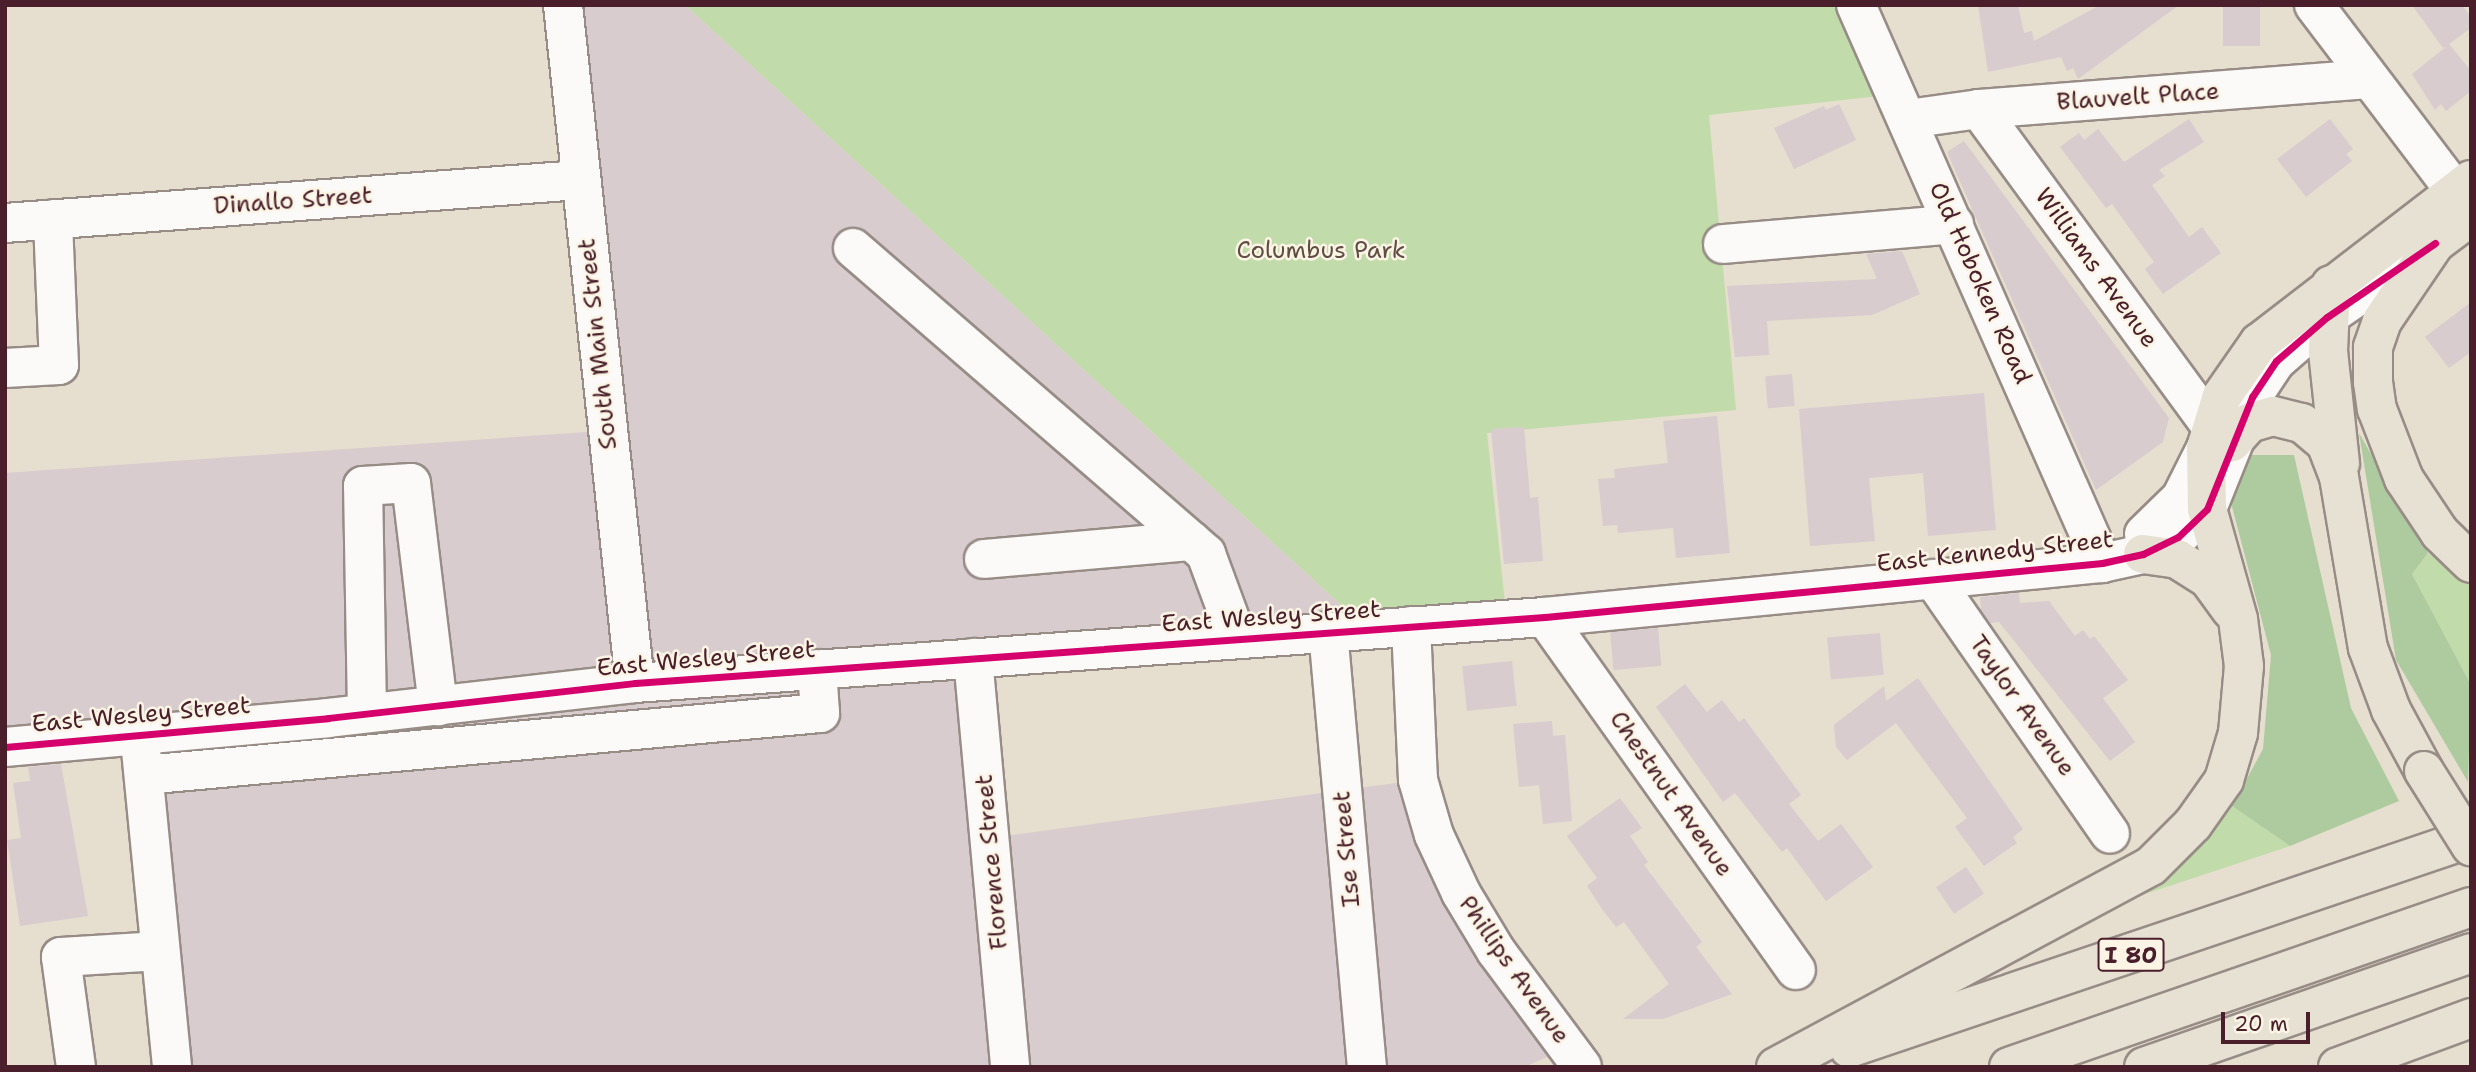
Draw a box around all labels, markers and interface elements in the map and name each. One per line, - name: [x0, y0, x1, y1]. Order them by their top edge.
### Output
- street label: Blauvelt Place: [2056, 77, 2220, 117]
- street label: Old Hoboken Road: [1923, 178, 2037, 388]
- street label: Dinallo Street: [213, 181, 373, 221]
- street label: Williams Avenue: [2028, 183, 2164, 353]
- street label: South Main Street: [573, 237, 623, 451]
- park label: Columbus Park: [1236, 237, 1406, 265]
- street label: East Kennedy Street: [1875, 525, 2115, 579]
- street label: East Wesley Street: [1161, 595, 1381, 639]
- street label: Taylor Avenue: [1963, 630, 2081, 782]
- street label: East Wesley Street: [596, 635, 816, 683]
- street label: East Wesley Street: [31, 691, 251, 739]
- street label: Chestnut Avenue: [1603, 706, 1739, 882]
- street label: Florence Street: [970, 773, 1014, 951]
- street label: Ise Street: [1328, 790, 1366, 908]
- street label: Phillips Avenue: [1452, 891, 1576, 1049]
- road number: I 80: [2096, 936, 2166, 974]
- scale bar: [2224, 998, 2313, 1042]
- text: 20 m: [2234, 1010, 2288, 1038]

